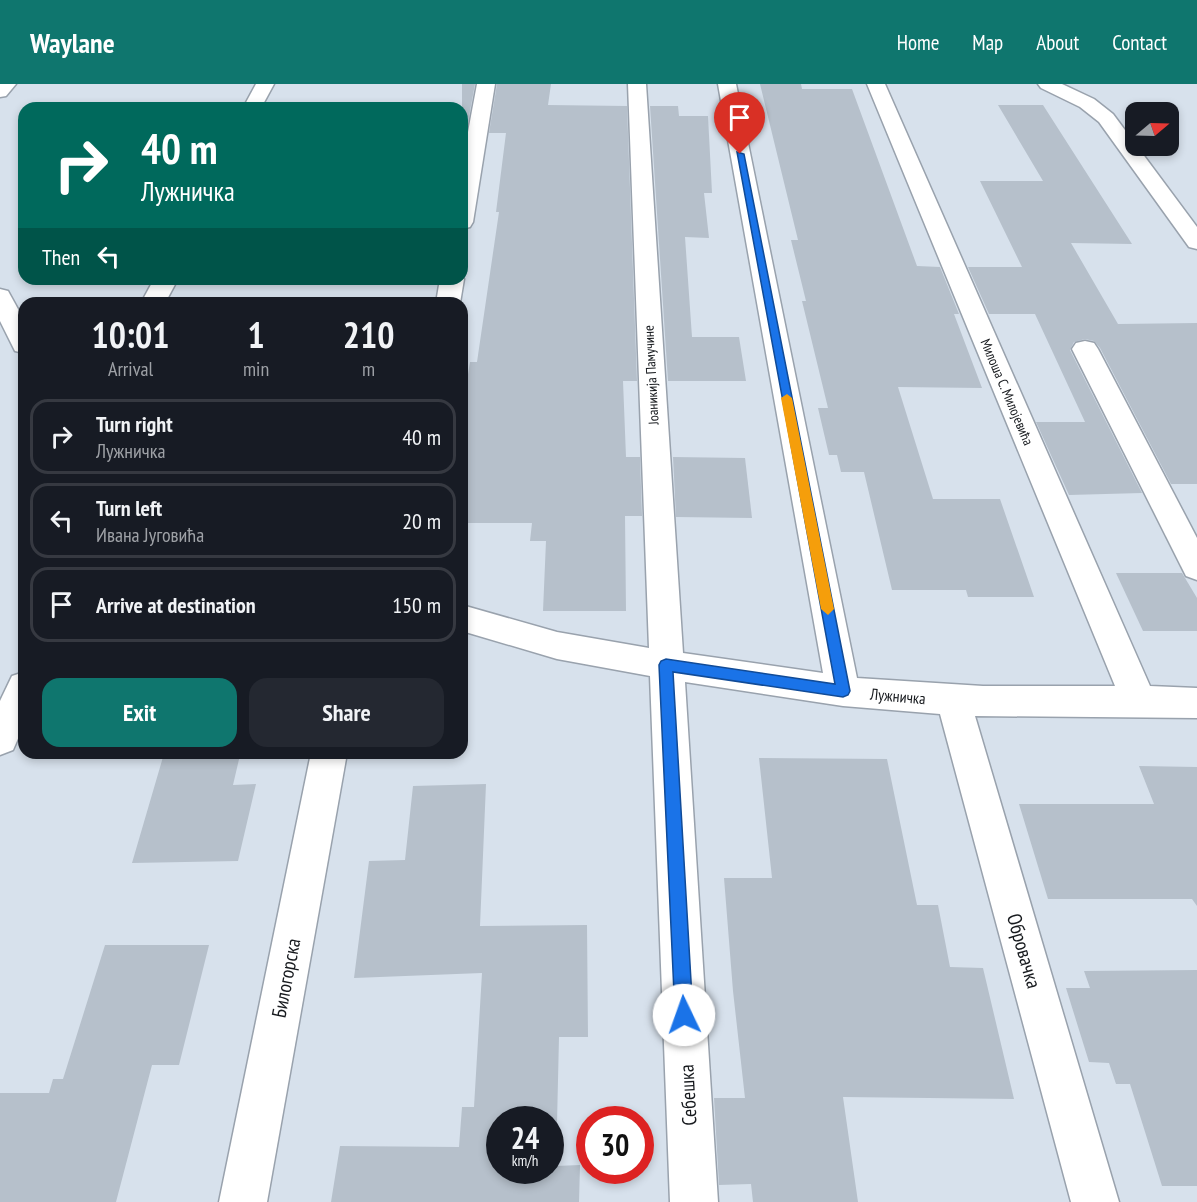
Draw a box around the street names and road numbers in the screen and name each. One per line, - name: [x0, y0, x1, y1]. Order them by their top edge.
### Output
- street label: Јоаникија Памучине: [639, 325, 663, 426]
- street label: Милоша С. Милојевића: [976, 336, 1038, 448]
- street label: Лужничка: [868, 684, 927, 708]
- street label: Обровачка: [1001, 911, 1047, 991]
- street label: Билогорска: [266, 936, 306, 1020]
- street label: Себешка: [673, 1064, 703, 1126]

